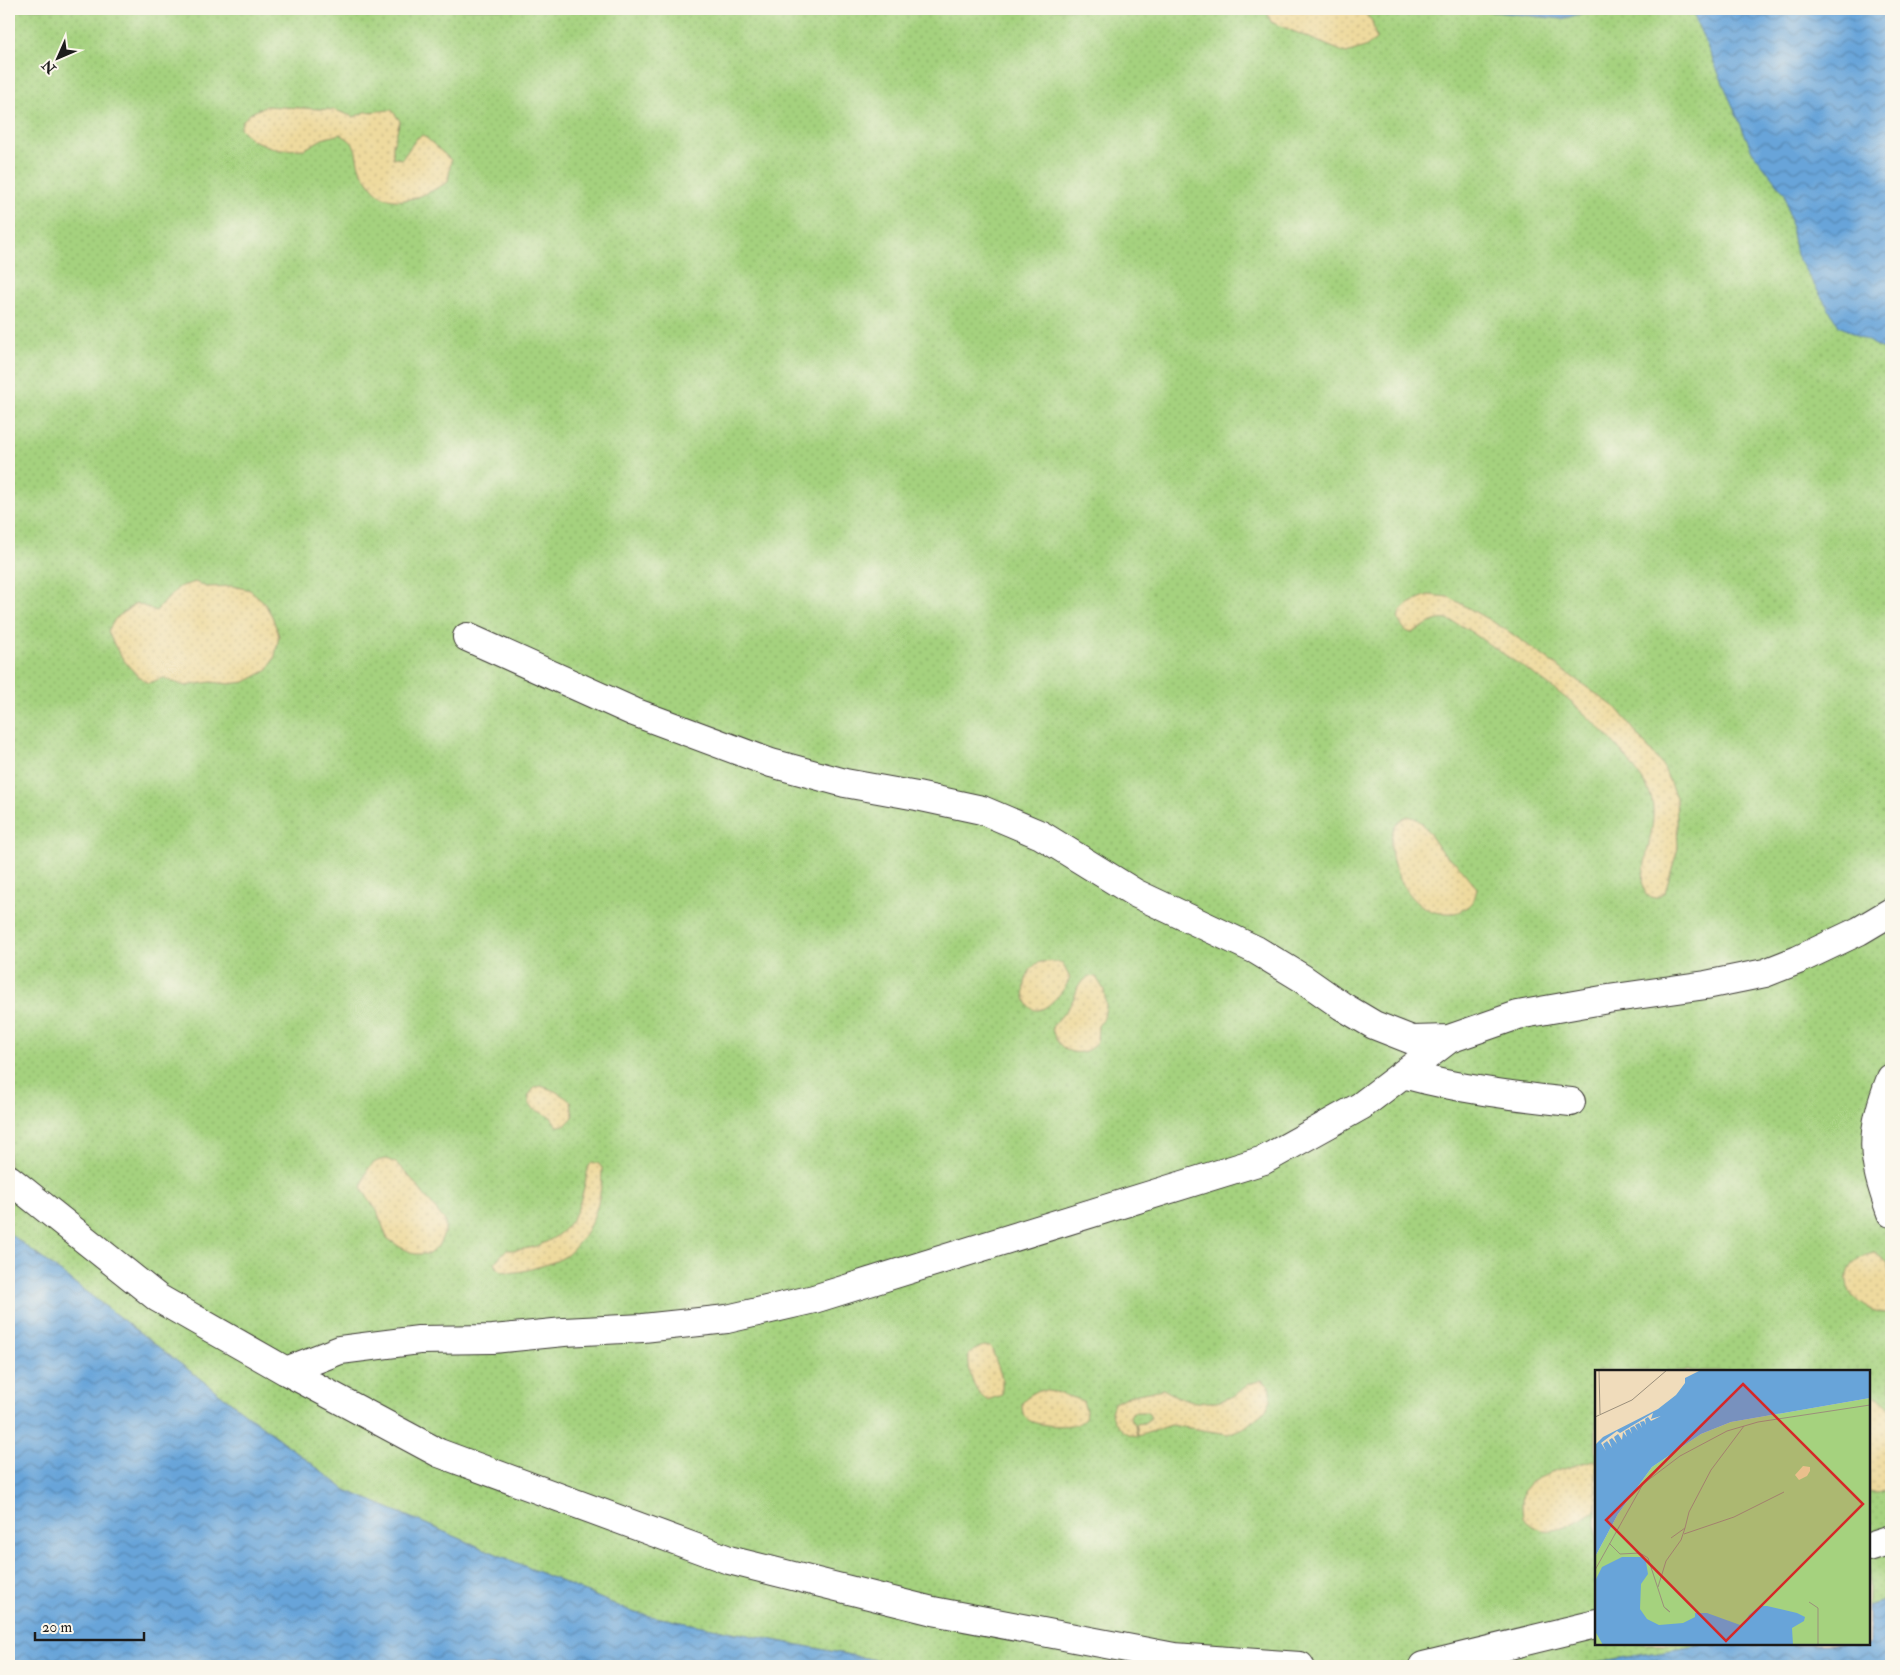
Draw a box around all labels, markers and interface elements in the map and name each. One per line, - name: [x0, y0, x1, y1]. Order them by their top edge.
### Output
- north arrow: [32, 32, 82, 82]
- text: N: [38, 56, 60, 78]
- inset map: [1595, 1370, 1870, 1645]
- scale bar: [35, 1610, 144, 1642]
- text: 20 m: [42, 1618, 72, 1637]

